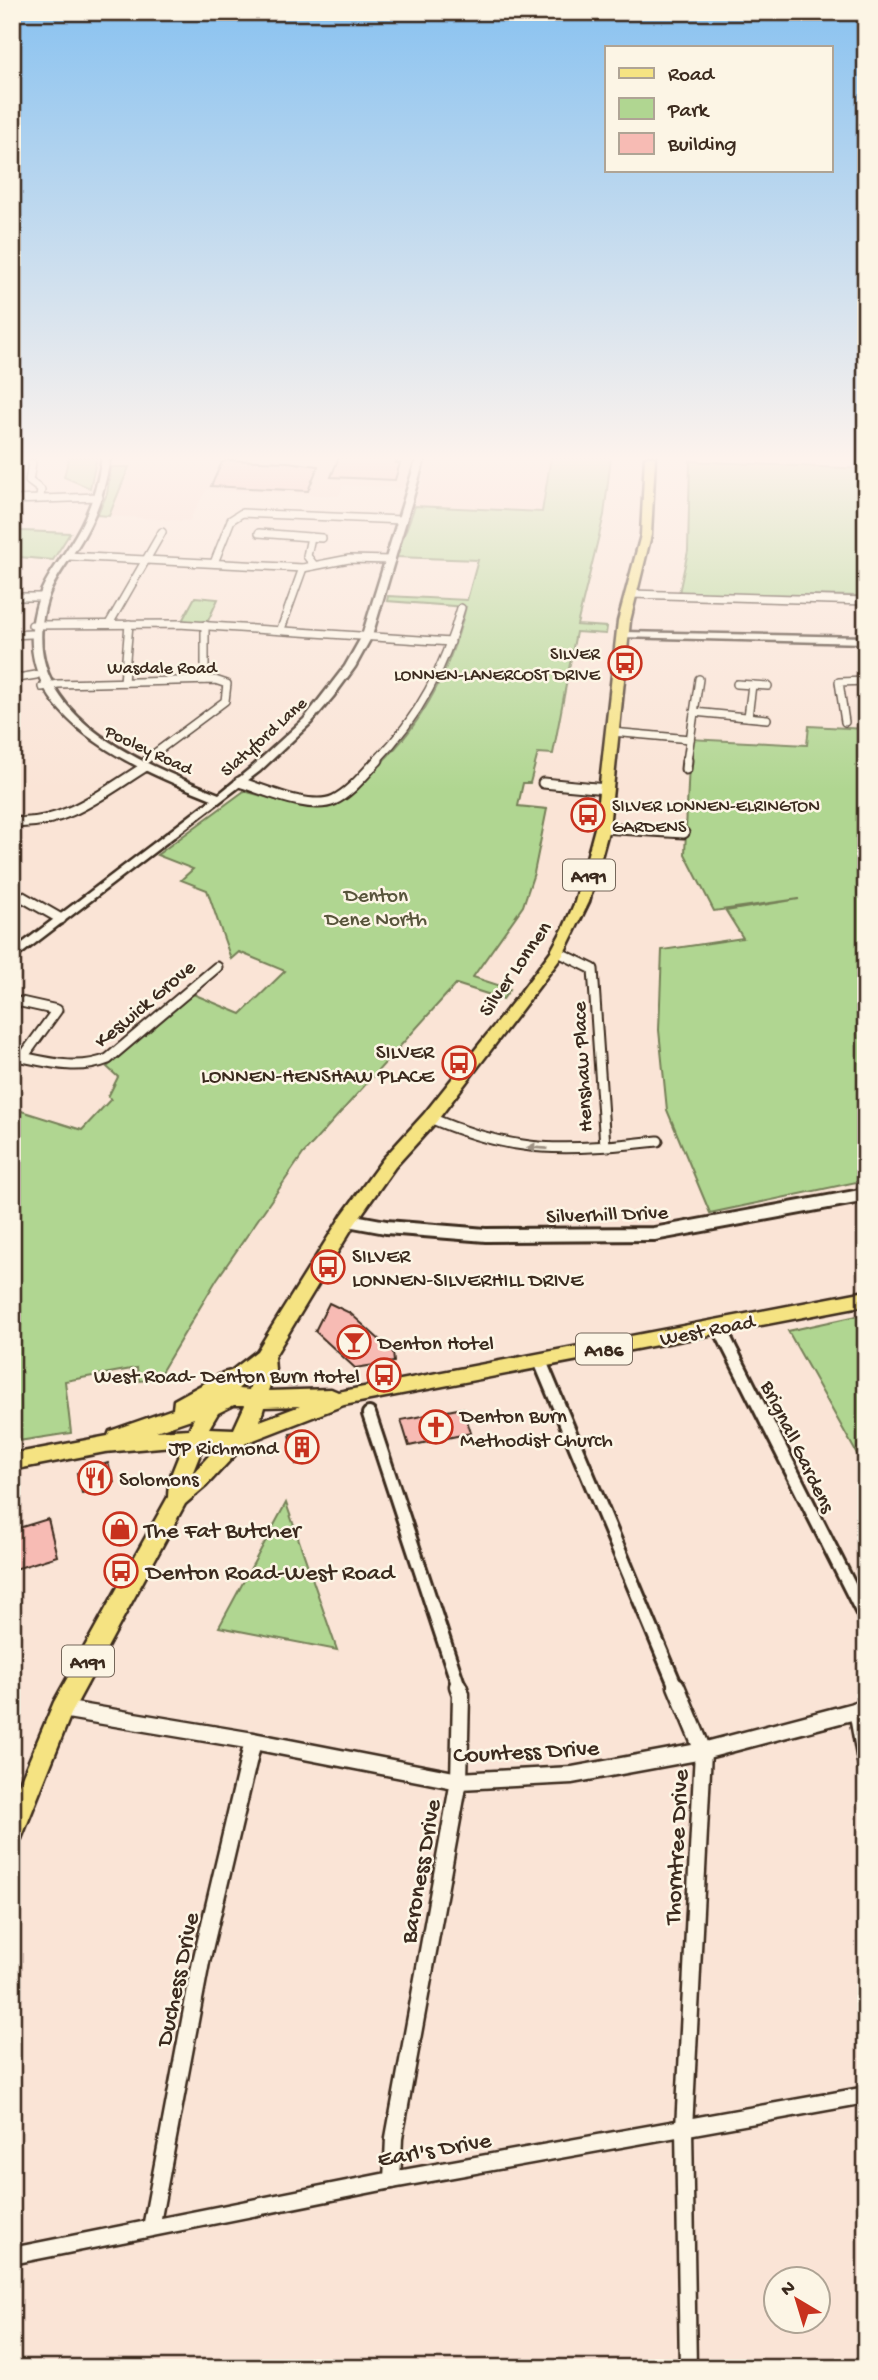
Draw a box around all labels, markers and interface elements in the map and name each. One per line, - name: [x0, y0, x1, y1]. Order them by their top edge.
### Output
- legend: [605, 46, 832, 172]
- text: Road: [668, 64, 716, 89]
- text: Park: [667, 100, 711, 125]
- text: Building: [667, 134, 737, 159]
- bus stop icon: SILVER LONNEN-LANERCOST DRIVE: [606, 644, 644, 682]
- place label: SILVER LONNEN-LANERCOST DRIVE: [394, 645, 601, 687]
- street label: Wasdale Road: [107, 659, 218, 680]
- street label: Slatyford Lane: [217, 693, 313, 782]
- street label: Pooley Road: [100, 721, 196, 781]
- bus stop icon: SILVER LONNEN-ELRINGTON GARDENS: [569, 796, 607, 834]
- place label: SILVER LONNEN-ELRINGTON GARDENS: [612, 797, 820, 839]
- road number: A191: [563, 860, 615, 890]
- park label: Denton Dene North: [323, 885, 427, 934]
- street label: Silver Lonnen: [475, 917, 559, 1023]
- street label: Keswick Grove: [91, 955, 203, 1055]
- street label: Henshaw Place: [569, 1000, 600, 1133]
- place label: SILVER LONNEN-HENSHAW PLACE: [201, 1042, 435, 1091]
- bus stop icon: SILVER LONNEN-HENSHAW PLACE: [440, 1044, 478, 1082]
- one-way arrow: [526, 1142, 548, 1153]
- street label: Silverhill Drive: [546, 1202, 670, 1231]
- place label: SILVER LONNEN-SILVERHILL DRIVE: [352, 1246, 584, 1295]
- bus stop icon: SILVER LONNEN-SILVERHILL DRIVE: [309, 1248, 347, 1286]
- street label: West Road: [658, 1311, 759, 1354]
- bar icon: Denton Hotel: [335, 1323, 373, 1361]
- place label: Denton Hotel: [376, 1333, 494, 1358]
- road number: A186: [576, 1334, 632, 1364]
- bus stop icon: West Road- Denton Burn Hotel: [365, 1356, 403, 1394]
- place label: West Road- Denton Burn Hotel: [94, 1366, 360, 1391]
- street label: Brignall Gardens: [753, 1377, 839, 1519]
- place label: Denton Burn Methodist Church: [458, 1406, 613, 1455]
- church icon: Denton Burn Methodist Church: [417, 1408, 455, 1446]
- building icon: JP Richmond: [283, 1428, 321, 1466]
- place label: JP Richmond: [168, 1438, 280, 1463]
- restaurant icon: Solomons: [76, 1459, 114, 1497]
- place label: Solomons: [119, 1469, 200, 1494]
- shop icon: The Fat Butcher: [101, 1510, 139, 1548]
- place label: The Fat Butcher: [142, 1518, 303, 1547]
- bus stop icon: Denton Road-West Road: [102, 1552, 140, 1590]
- place label: Denton Road-West Road: [144, 1560, 396, 1589]
- road number: A191: [62, 1646, 114, 1676]
- street label: Countess Drive: [453, 1735, 600, 1772]
- street label: Thorntree Drive: [660, 1768, 697, 1928]
- street label: Baroness Drive: [395, 1797, 450, 1947]
- street label: Duchess Drive: [151, 1910, 208, 2051]
- street label: Earl's Drive: [375, 2127, 494, 2176]
- north arrow: [762, 2264, 832, 2334]
- text: N: [777, 2276, 801, 2302]

